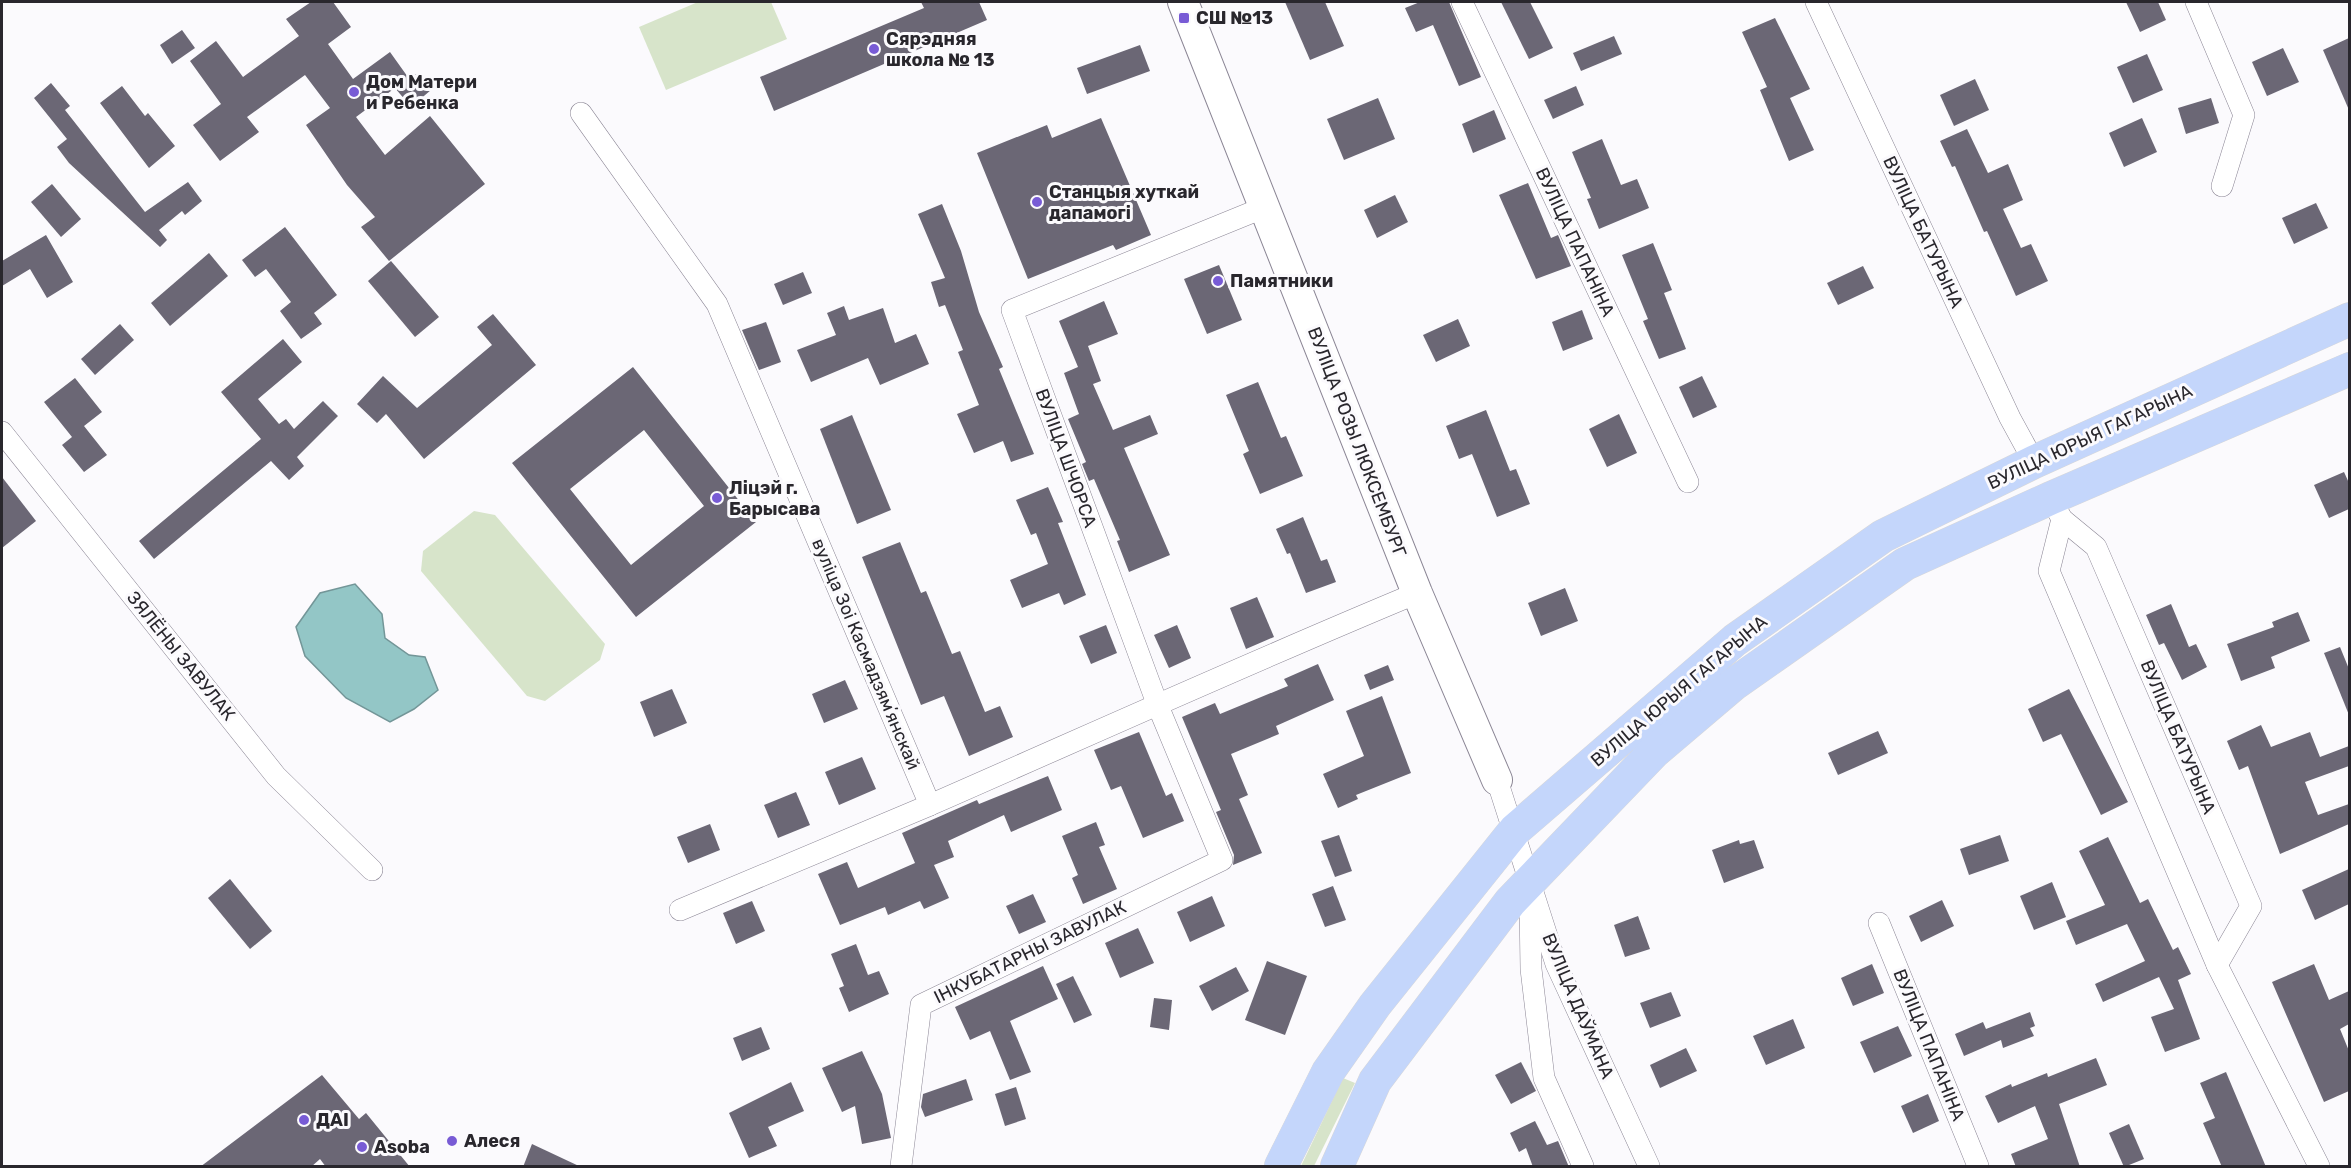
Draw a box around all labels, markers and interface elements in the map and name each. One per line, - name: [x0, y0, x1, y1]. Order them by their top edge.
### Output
- place label: СШ №13: [1196, 7, 1273, 29]
- marker: СШ №13: [1177, 11, 1191, 25]
- place label: Сярэдняя школа № 13: [886, 28, 995, 71]
- marker: Сярэдняя школа № 13: [867, 42, 881, 56]
- place label: Дом Матери и Ребенка: [366, 71, 477, 114]
- marker: Дом Матери и Ребенка: [347, 85, 361, 99]
- street label: ВУЛІЦА БАТУРЫНА: [1878, 152, 1968, 312]
- street label: ВУЛІЦА ПАПАНІНА: [1531, 164, 1619, 320]
- place label: Станцыя хуткай дапамогі: [1049, 181, 1199, 224]
- marker: Станцыя хуткай дапамогі: [1030, 195, 1044, 209]
- place label: Памятники: [1230, 270, 1333, 292]
- marker: Памятники: [1211, 274, 1225, 288]
- street label: ВУЛІЦА РОЗЫ ЛЮКСЕМБУРГ: [1303, 324, 1411, 561]
- street label: ВУЛІЦА ЮРЫЯ ГАГАРЫНА: [1984, 380, 2196, 494]
- street label: ВУЛІЦА ШЧОРСА: [1031, 386, 1101, 530]
- place label: Ліцэй г. Барысава: [729, 477, 820, 520]
- marker: Ліцэй г. Барысава: [710, 491, 724, 505]
- street label: вуліца Зоі Касмадзямʼянскай: [807, 535, 925, 773]
- street label: ЗЯЛЁНЫ ЗАВУЛАК: [122, 587, 240, 725]
- street label: ВУЛІЦА ЮРЫЯ ГАГАРЫНА: [1586, 611, 1772, 771]
- street label: ВУЛІЦА БАТУРЫНА: [2136, 657, 2220, 817]
- street label: ІНКУБАТАРНЫ ЗАВУЛАК: [930, 896, 1130, 1008]
- street label: ВУЛІЦА ДАЎМАНА: [1537, 930, 1619, 1082]
- street label: ВУЛІЦА ПАПАНІНА: [1888, 966, 1970, 1124]
- place label: ДАІ: [316, 1109, 349, 1131]
- marker: ДАІ: [297, 1113, 311, 1127]
- place label: Алеся: [464, 1130, 520, 1152]
- marker: Алеся: [445, 1134, 459, 1148]
- place label: Asoba: [374, 1136, 430, 1158]
- marker: Asoba: [355, 1140, 369, 1154]

